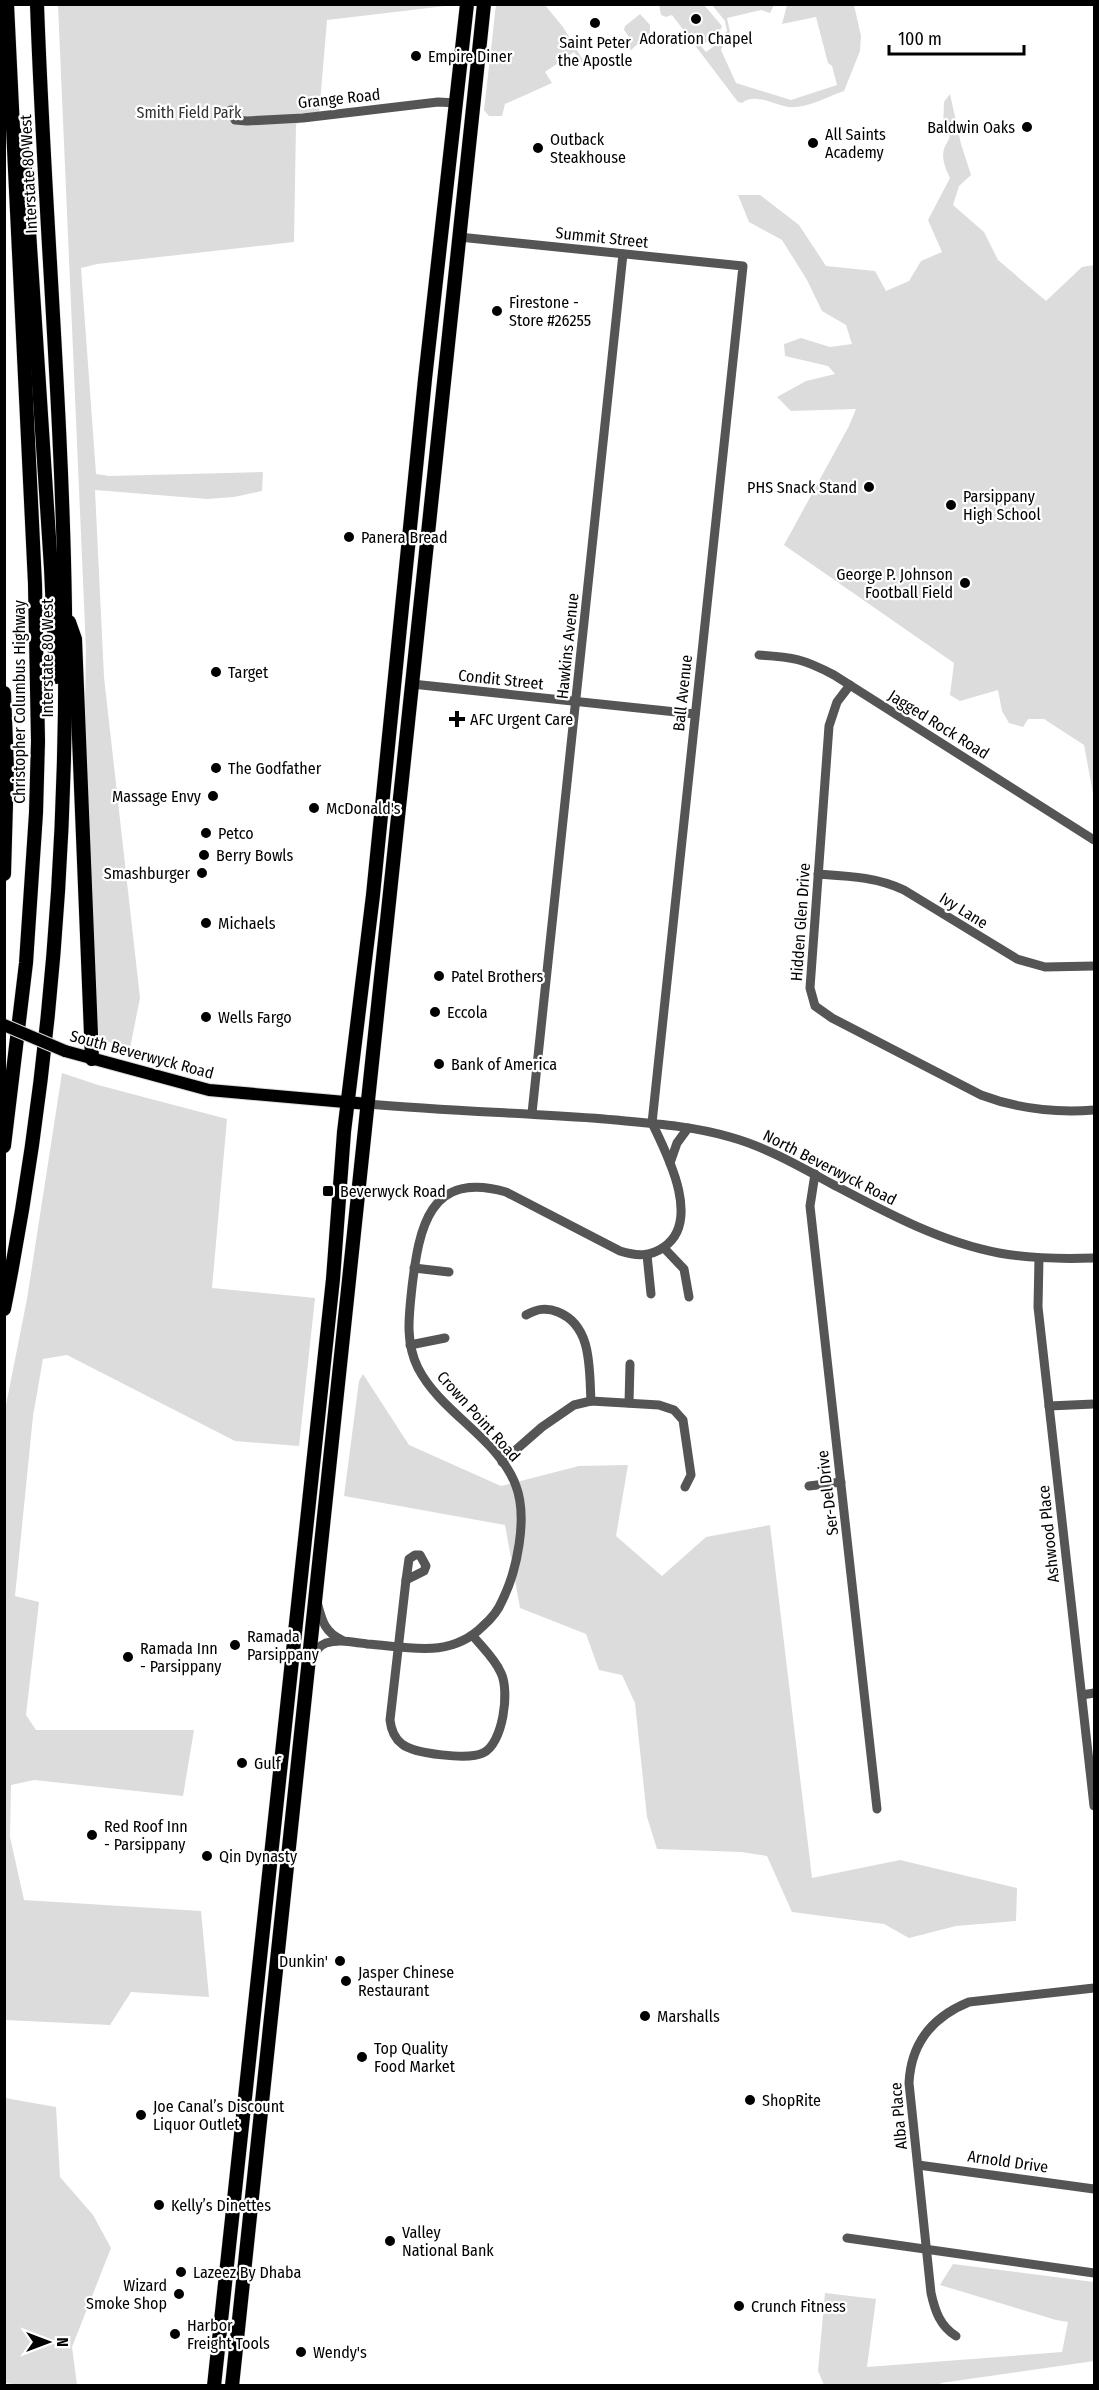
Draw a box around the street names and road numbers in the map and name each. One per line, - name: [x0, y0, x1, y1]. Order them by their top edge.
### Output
- street label: Grange Road: [297, 85, 381, 112]
- street label: Interstate 80 West: [16, 113, 41, 234]
- street label: Summit Street: [555, 223, 650, 252]
- street label: Hawkins Avenue: [552, 592, 583, 700]
- street label: Interstate 80 West: [38, 598, 57, 718]
- street label: Christopher Columbus Highway: [10, 599, 29, 804]
- street label: Ball Avenue: [669, 654, 696, 732]
- street label: Condit Street: [457, 666, 545, 693]
- street label: Jagged Rock Road: [885, 686, 993, 763]
- street label: Hidden Glen Drive: [787, 862, 814, 982]
- street label: Ivy Lane: [936, 888, 991, 933]
- street label: South Beverwyck Road: [68, 1026, 216, 1083]
- street label: North Beverwyck Road: [760, 1126, 900, 1209]
- street label: Crown Point Road: [433, 1367, 524, 1465]
- street label: Ser-Del Drive: [813, 1449, 842, 1537]
- street label: Ashwood Place: [1034, 1484, 1063, 1584]
- street label: Alba Place: [886, 2082, 911, 2150]
- street label: Arnold Drive: [966, 2146, 1050, 2177]

